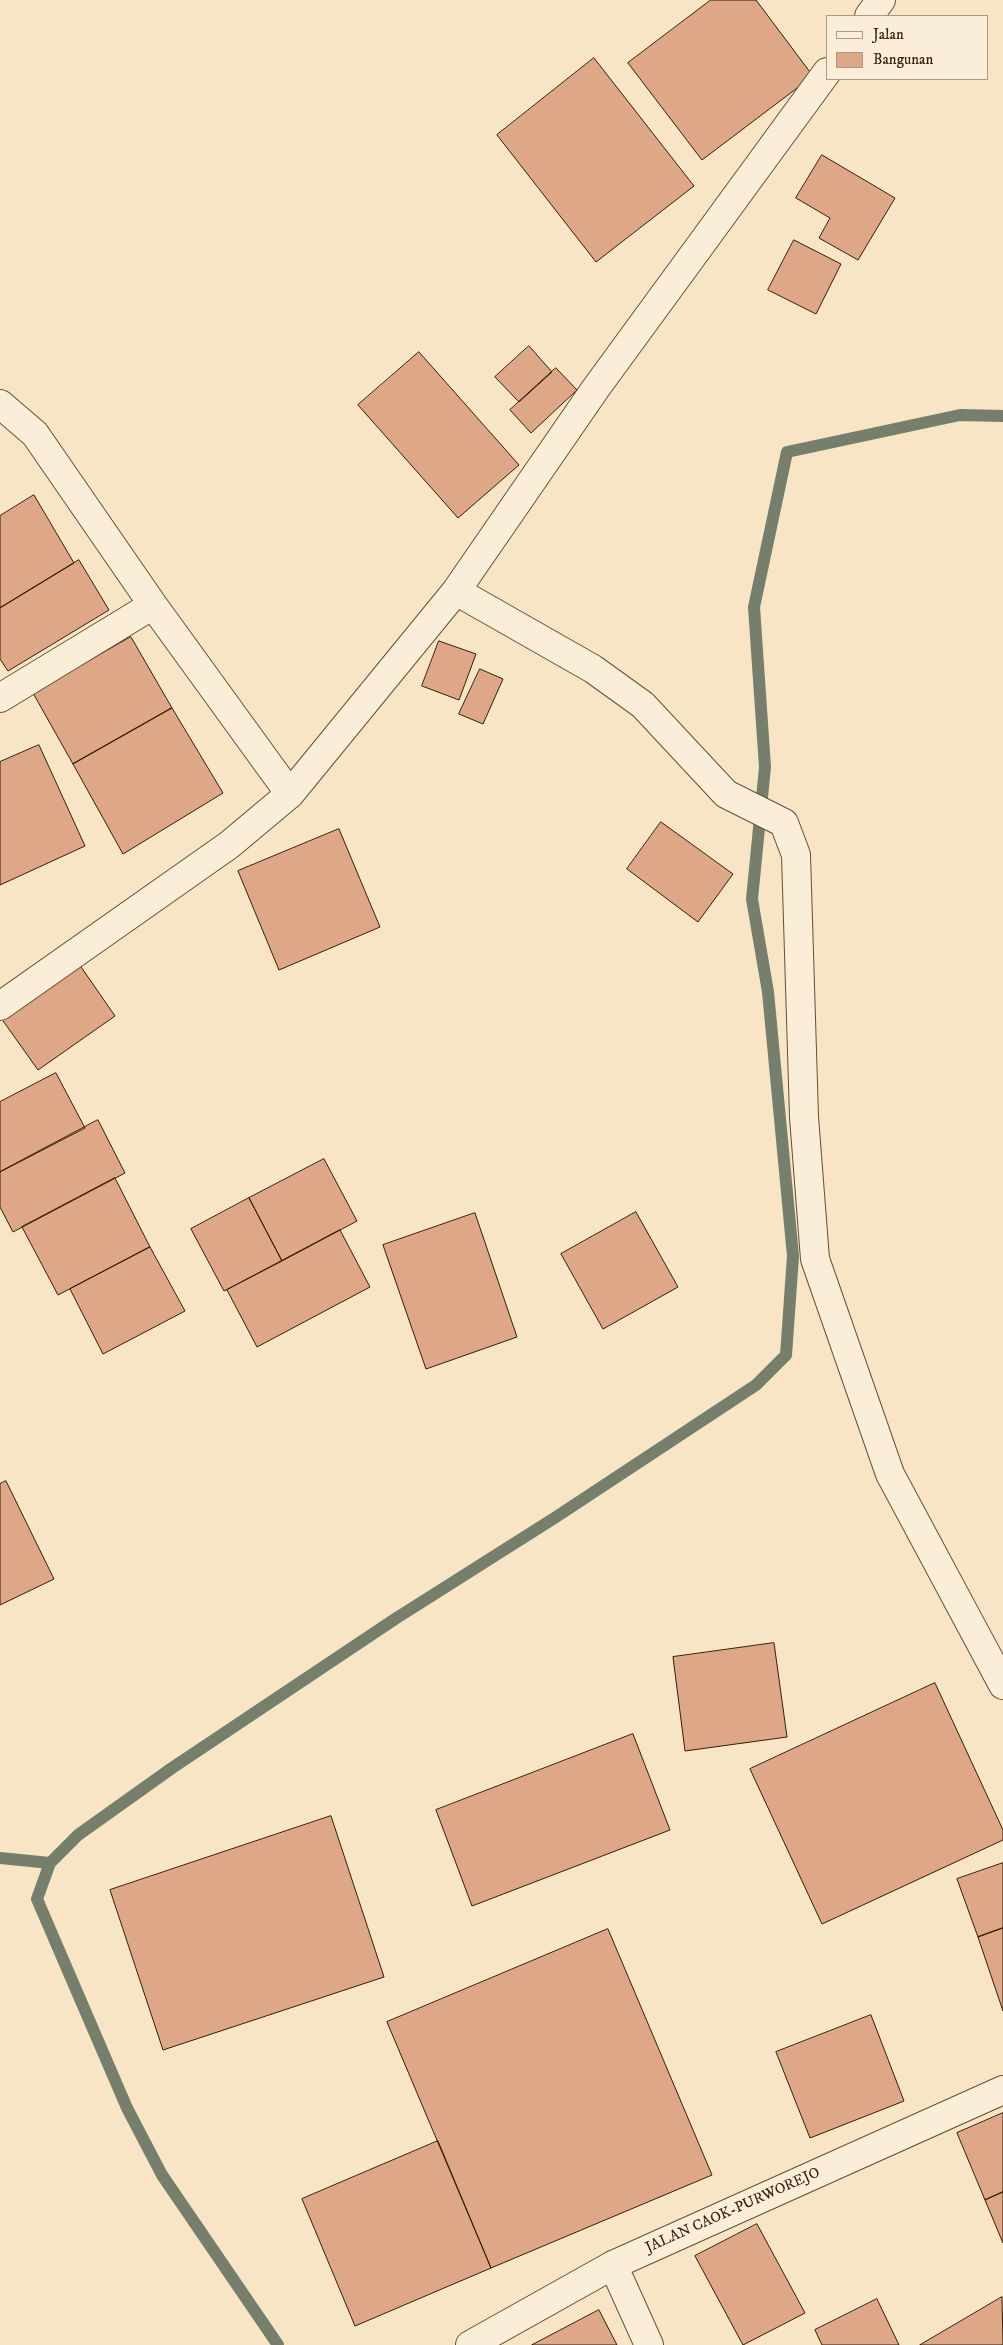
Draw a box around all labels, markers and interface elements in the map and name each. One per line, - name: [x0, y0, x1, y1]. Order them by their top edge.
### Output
- legend: [826, 15, 988, 80]
- text: Jalan: [873, 25, 904, 44]
- text: Bangunan: [873, 50, 933, 69]
- street label: JALAN CAOK-PURWOREJO: [643, 2164, 823, 2258]

